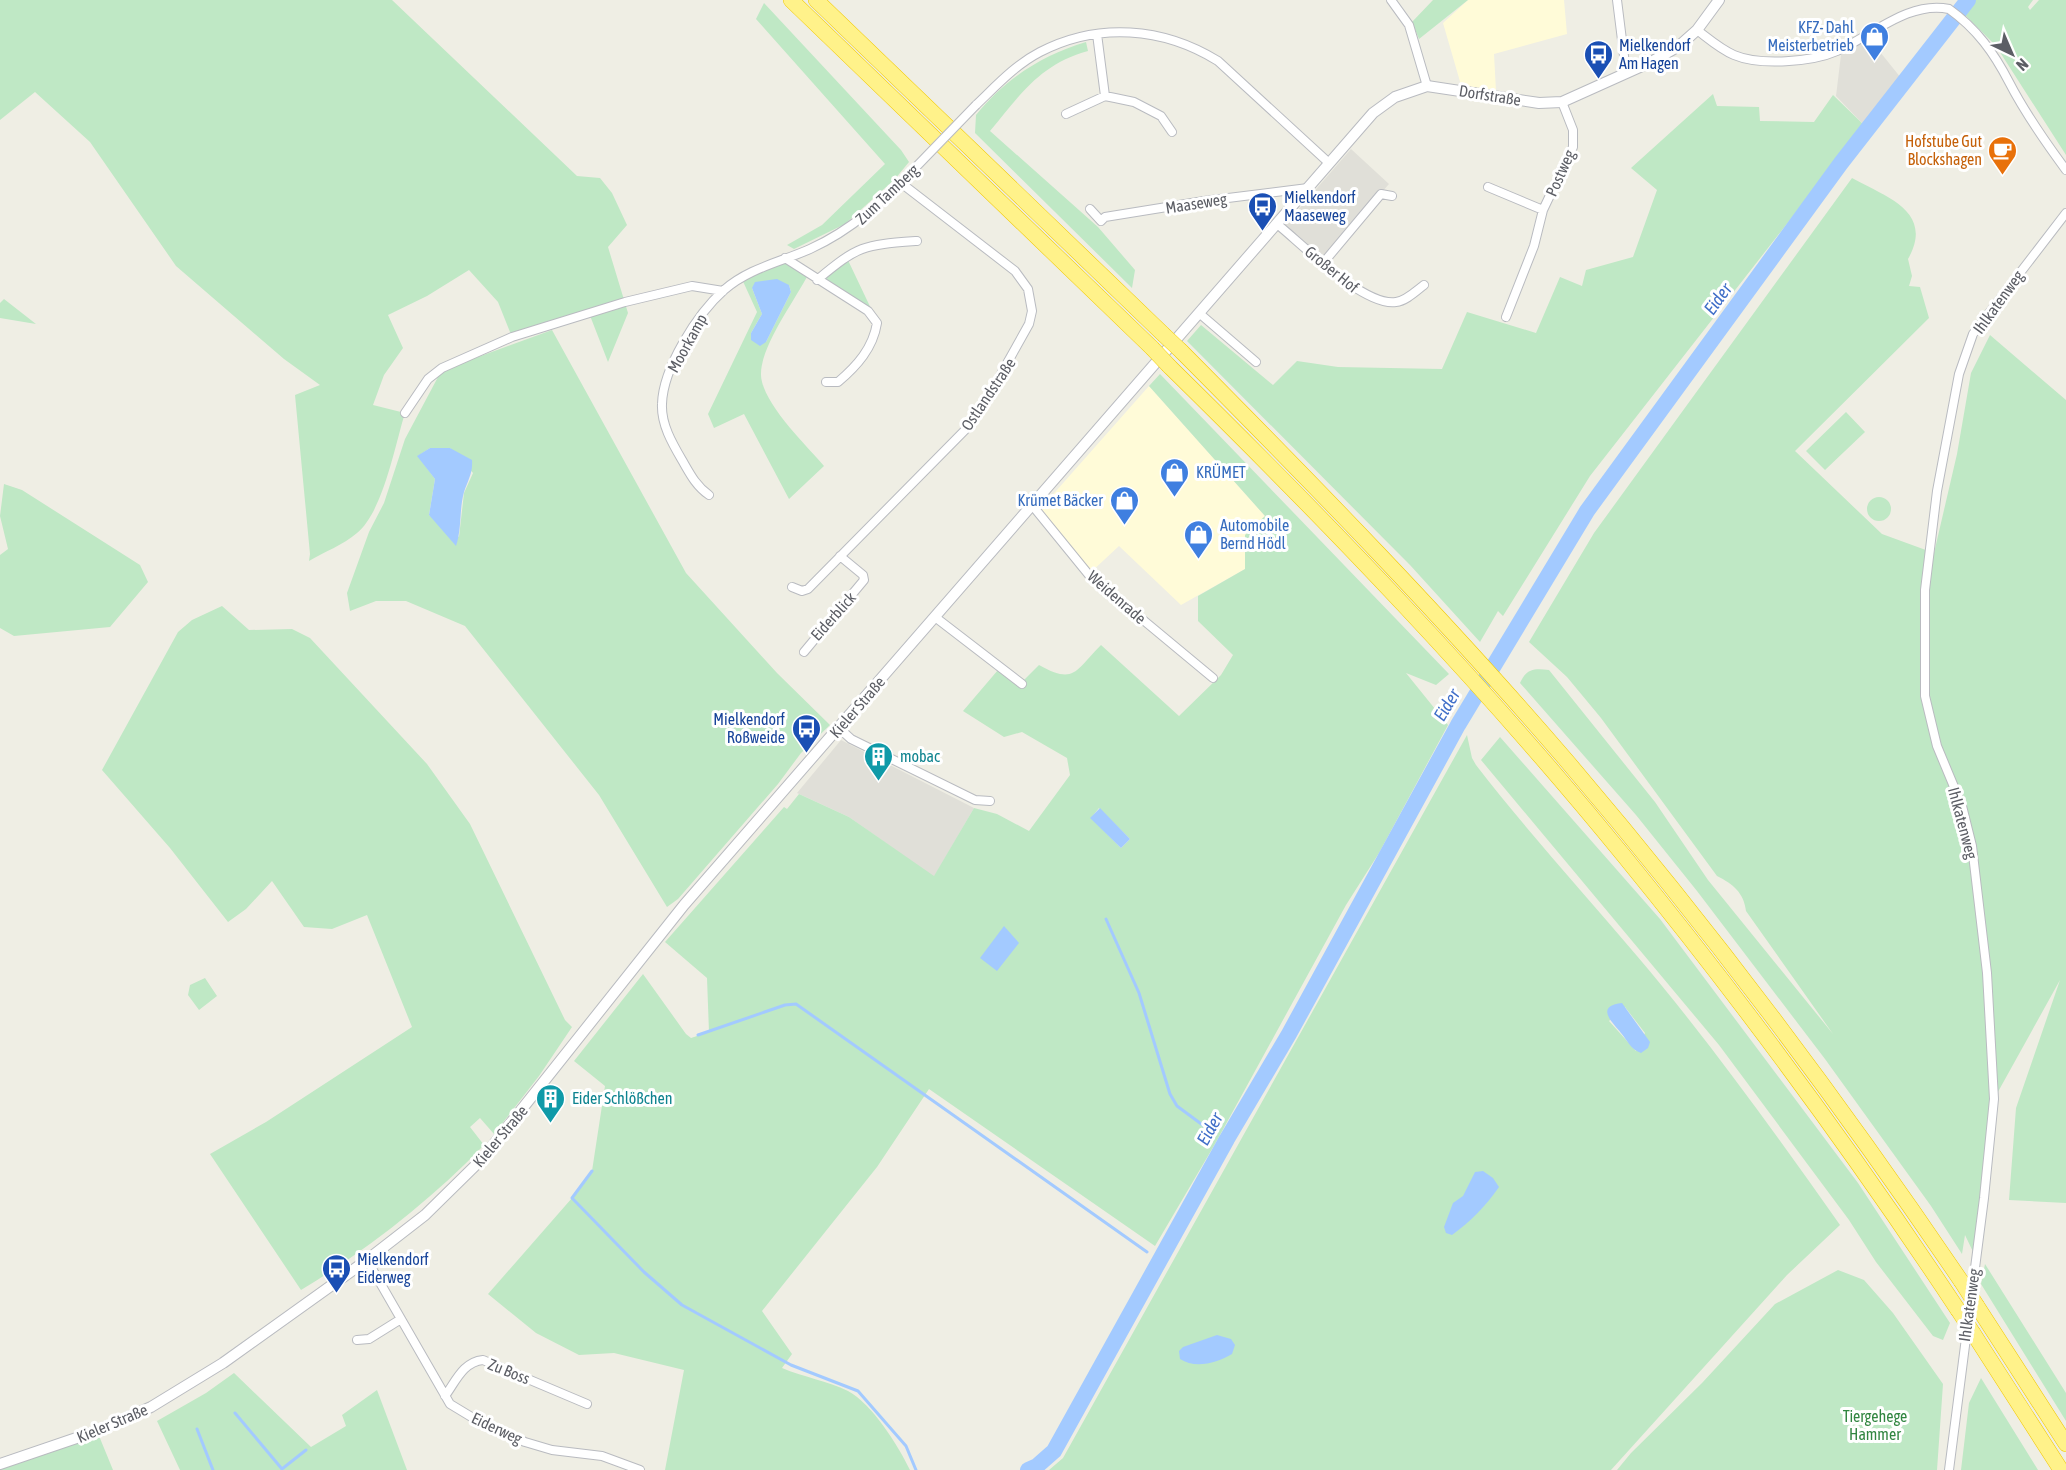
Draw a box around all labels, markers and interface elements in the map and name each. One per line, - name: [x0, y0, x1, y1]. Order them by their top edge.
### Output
- place label: KFZ- Dahl Meisterbetrieb: [1768, 18, 1855, 54]
- shop icon: KFZ- Dahl Meisterbetrieb: [1859, 20, 1891, 62]
- north arrow: [1982, 24, 2042, 84]
- place label: Mielkendorf Am Hagen: [1619, 36, 1691, 73]
- bus stop icon: Mielkendorf Am Hagen: [1582, 38, 1614, 80]
- text: N: [2013, 55, 2032, 75]
- street label: Dorfstraße: [1458, 81, 1522, 109]
- place label: Hofstube Gut Blockshagen: [1905, 132, 1982, 169]
- cafe icon: Hofstube Gut Blockshagen: [1987, 134, 2019, 176]
- street label: Postweg: [1542, 147, 1579, 199]
- street label: Zum Tamberg: [852, 160, 923, 228]
- place label: Mielkendorf Maaseweg: [1284, 188, 1356, 225]
- street label: Maaseweg: [1164, 189, 1228, 218]
- bus stop icon: Mielkendorf Maaseweg: [1247, 190, 1279, 232]
- street label: Großer Hof: [1302, 242, 1363, 296]
- street label: Ihlkatenweg: [1969, 267, 2028, 338]
- water label: Eider: [1699, 278, 1736, 319]
- street label: Moorkamp: [664, 311, 711, 376]
- street label: Ostlandstraße: [957, 354, 1019, 434]
- shop icon: KRÜMET: [1159, 456, 1191, 498]
- place label: KRÜMET: [1196, 463, 1246, 481]
- shop icon: Krümet Bäcker: [1108, 484, 1140, 526]
- place label: Krümet Bäcker: [1017, 491, 1103, 509]
- place label: Automobile Bernd Hödl: [1220, 516, 1289, 552]
- shop icon: Automobile Bernd Hödl: [1183, 518, 1215, 560]
- street label: Weidenrade: [1084, 567, 1150, 627]
- street label: Eiderblick: [807, 588, 859, 644]
- street label: Kieler Straße: [826, 673, 888, 741]
- water label: Eider: [1429, 684, 1465, 725]
- place label: Mielkendorf Roßweide: [713, 710, 786, 746]
- bus stop icon: Mielkendorf Roßweide: [790, 712, 822, 754]
- building icon: mobac: [863, 740, 895, 782]
- place label: mobac: [900, 747, 940, 765]
- street label: Ihlkatenweg: [1944, 785, 1981, 861]
- building icon: Eider Schlößchen: [535, 1082, 567, 1124]
- place label: Eider Schlößchen: [572, 1089, 672, 1107]
- street label: Kieler Straße: [469, 1101, 531, 1171]
- water label: Eider: [1192, 1108, 1227, 1149]
- place label: Mielkendorf Eiderweg: [357, 1250, 429, 1287]
- bus stop icon: Mielkendorf Eiderweg: [320, 1252, 352, 1294]
- street label: Ihlkatenweg: [1955, 1267, 1984, 1343]
- street label: Zu Boss: [485, 1355, 533, 1388]
- street label: Kieler Straße: [74, 1400, 150, 1446]
- park label: Tiergehege Hammer: [1843, 1407, 1907, 1443]
- street label: Eiderweg: [468, 1409, 525, 1448]

